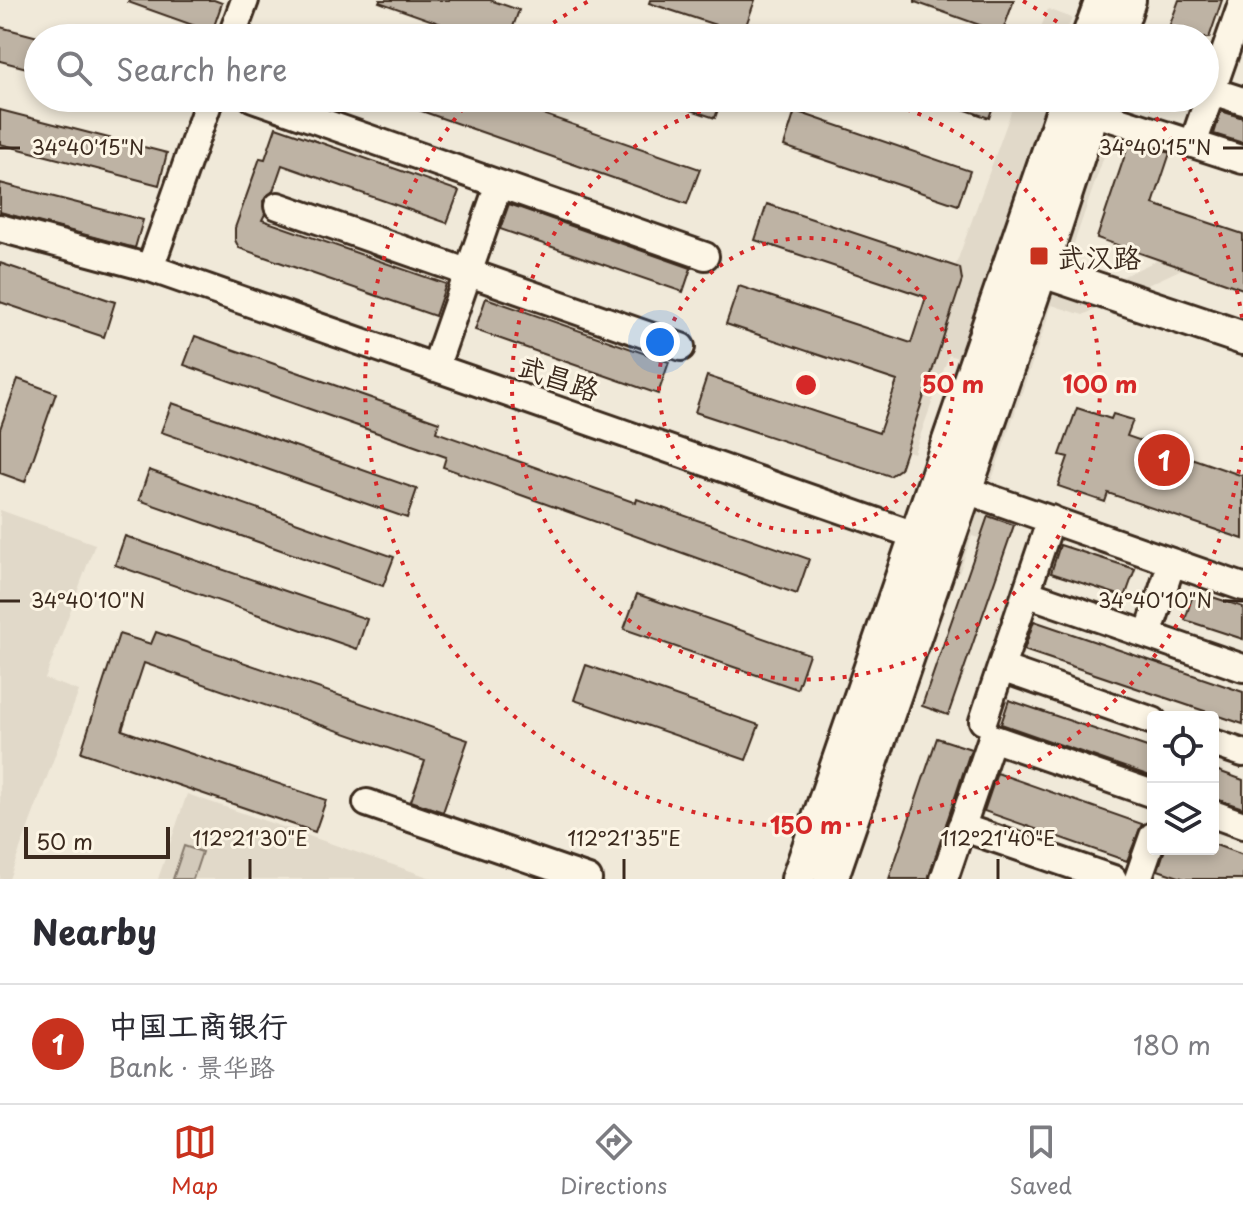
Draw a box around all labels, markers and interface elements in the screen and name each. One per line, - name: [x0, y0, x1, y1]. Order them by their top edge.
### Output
- search box: [24, 24, 1219, 112]
- icon: search: [52, 46, 96, 90]
- text: Search here: [116, 46, 288, 91]
- text: 34°40'15"N: [32, 132, 144, 162]
- text: 34°40'15"N: [1099, 132, 1211, 162]
- place label: 武汉路: [1057, 235, 1141, 278]
- marker: 武汉路: [1028, 245, 1050, 267]
- your location: [640, 322, 680, 362]
- street label: 武昌路: [512, 343, 606, 411]
- text: 50 m: [922, 365, 984, 401]
- text: 100 m: [1063, 365, 1137, 401]
- centre of rings: [792, 371, 820, 399]
- pin: 1: [1138, 430, 1190, 490]
- text: 34°40'10"N: [31, 585, 145, 615]
- text: 34°40'10"N: [1098, 585, 1212, 615]
- map controls: [1147, 711, 1219, 855]
- button: locate: [1147, 711, 1219, 783]
- button: layers: [1147, 783, 1219, 855]
- text: 150 m: [770, 806, 842, 842]
- scale bar: [24, 823, 170, 859]
- text: 112°21'30"E: [192, 823, 308, 853]
- text: 112°21'35"E: [567, 823, 681, 853]
- text: 112°21'40"E: [940, 823, 1056, 853]
- text: 50 m: [36, 824, 93, 857]
- text: Nearby: [32, 905, 157, 957]
- text: 中国工商银行: [108, 1002, 288, 1047]
- text: 1: [52, 1025, 64, 1064]
- text: 180 m: [1133, 1025, 1211, 1064]
- text: Bank · 景华路: [108, 1047, 275, 1086]
- tab: Map: [171, 1120, 218, 1201]
- tab: Directions: [560, 1120, 667, 1201]
- tab: Saved: [1009, 1120, 1072, 1201]

